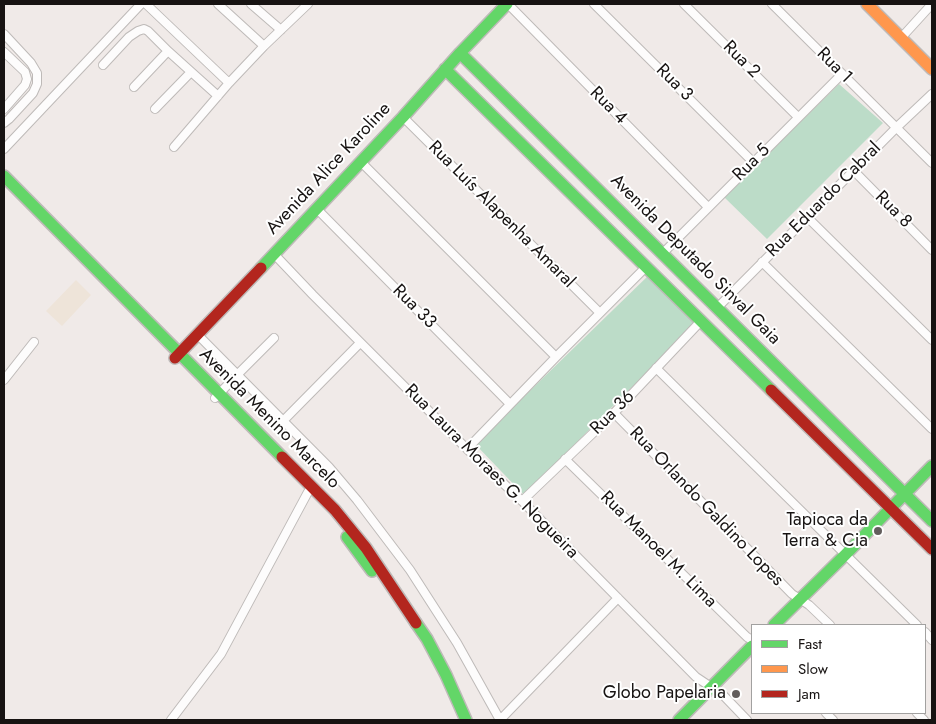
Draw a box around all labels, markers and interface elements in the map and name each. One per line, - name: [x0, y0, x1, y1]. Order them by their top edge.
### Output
- street label: Rua 2: [718, 37, 764, 83]
- street label: Rua 1: [812, 44, 856, 88]
- street label: Rua 3: [651, 60, 697, 106]
- street label: Rua 4: [585, 83, 631, 129]
- street label: Avenida Alice Karoline: [262, 99, 396, 239]
- street label: Rua Luís Alapenha Amaral: [423, 137, 579, 293]
- street label: Rua Eduardo Cabral: [762, 138, 886, 262]
- street label: Rua 5: [729, 140, 775, 186]
- street label: Avenida Deputado Sinval Gaia: [605, 170, 785, 350]
- street label: Rua 8: [870, 187, 916, 233]
- street label: Rua 33: [388, 281, 440, 333]
- street label: Avenida Menino Marcelo: [194, 344, 344, 494]
- street label: Rua Laura Moraes G. Nogueira: [399, 380, 583, 564]
- street label: Rua 36: [586, 386, 640, 440]
- street label: Rua Orlando Galdino Lopes: [624, 423, 788, 591]
- street label: Rua Manoel M. Lima: [595, 487, 721, 613]
- place label: Tapioca da Terra & Cia: [783, 510, 868, 552]
- marker: Tapioca da Terra & Cia: [872, 525, 884, 537]
- legend: [751, 624, 926, 714]
- text: Fast: [798, 633, 822, 655]
- text: Slow: [798, 658, 828, 680]
- place label: Globo Papelaria: [603, 683, 726, 705]
- text: Jam: [798, 683, 821, 705]
- marker: Globo Papelaria: [730, 688, 742, 700]

